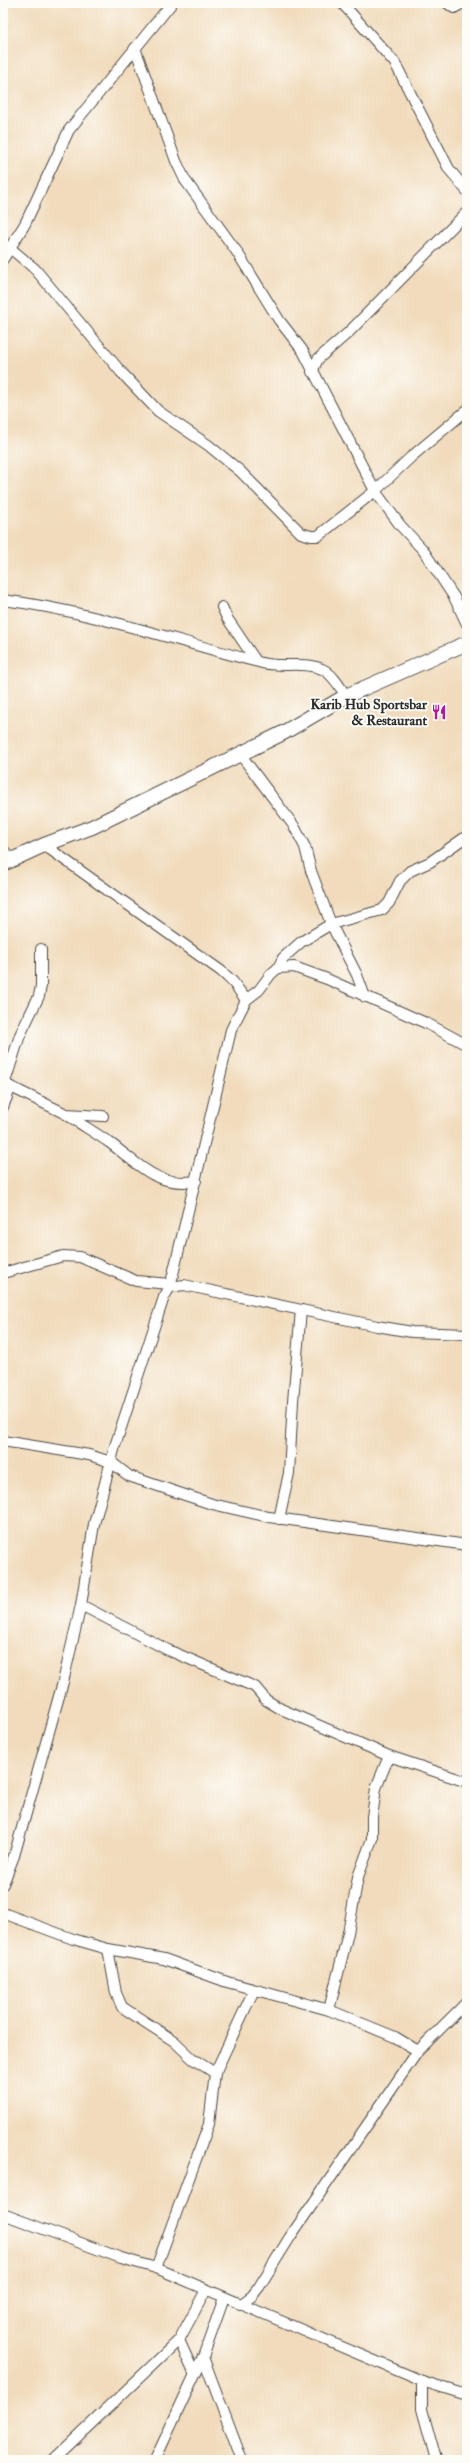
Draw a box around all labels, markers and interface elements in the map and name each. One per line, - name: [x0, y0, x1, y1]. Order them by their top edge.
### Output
- place label: Karib Hub Sportsbar & Restaurant: [310, 696, 428, 729]
- restaurant icon: Karib Hub Sportsbar & Restaurant: [430, 703, 448, 721]

